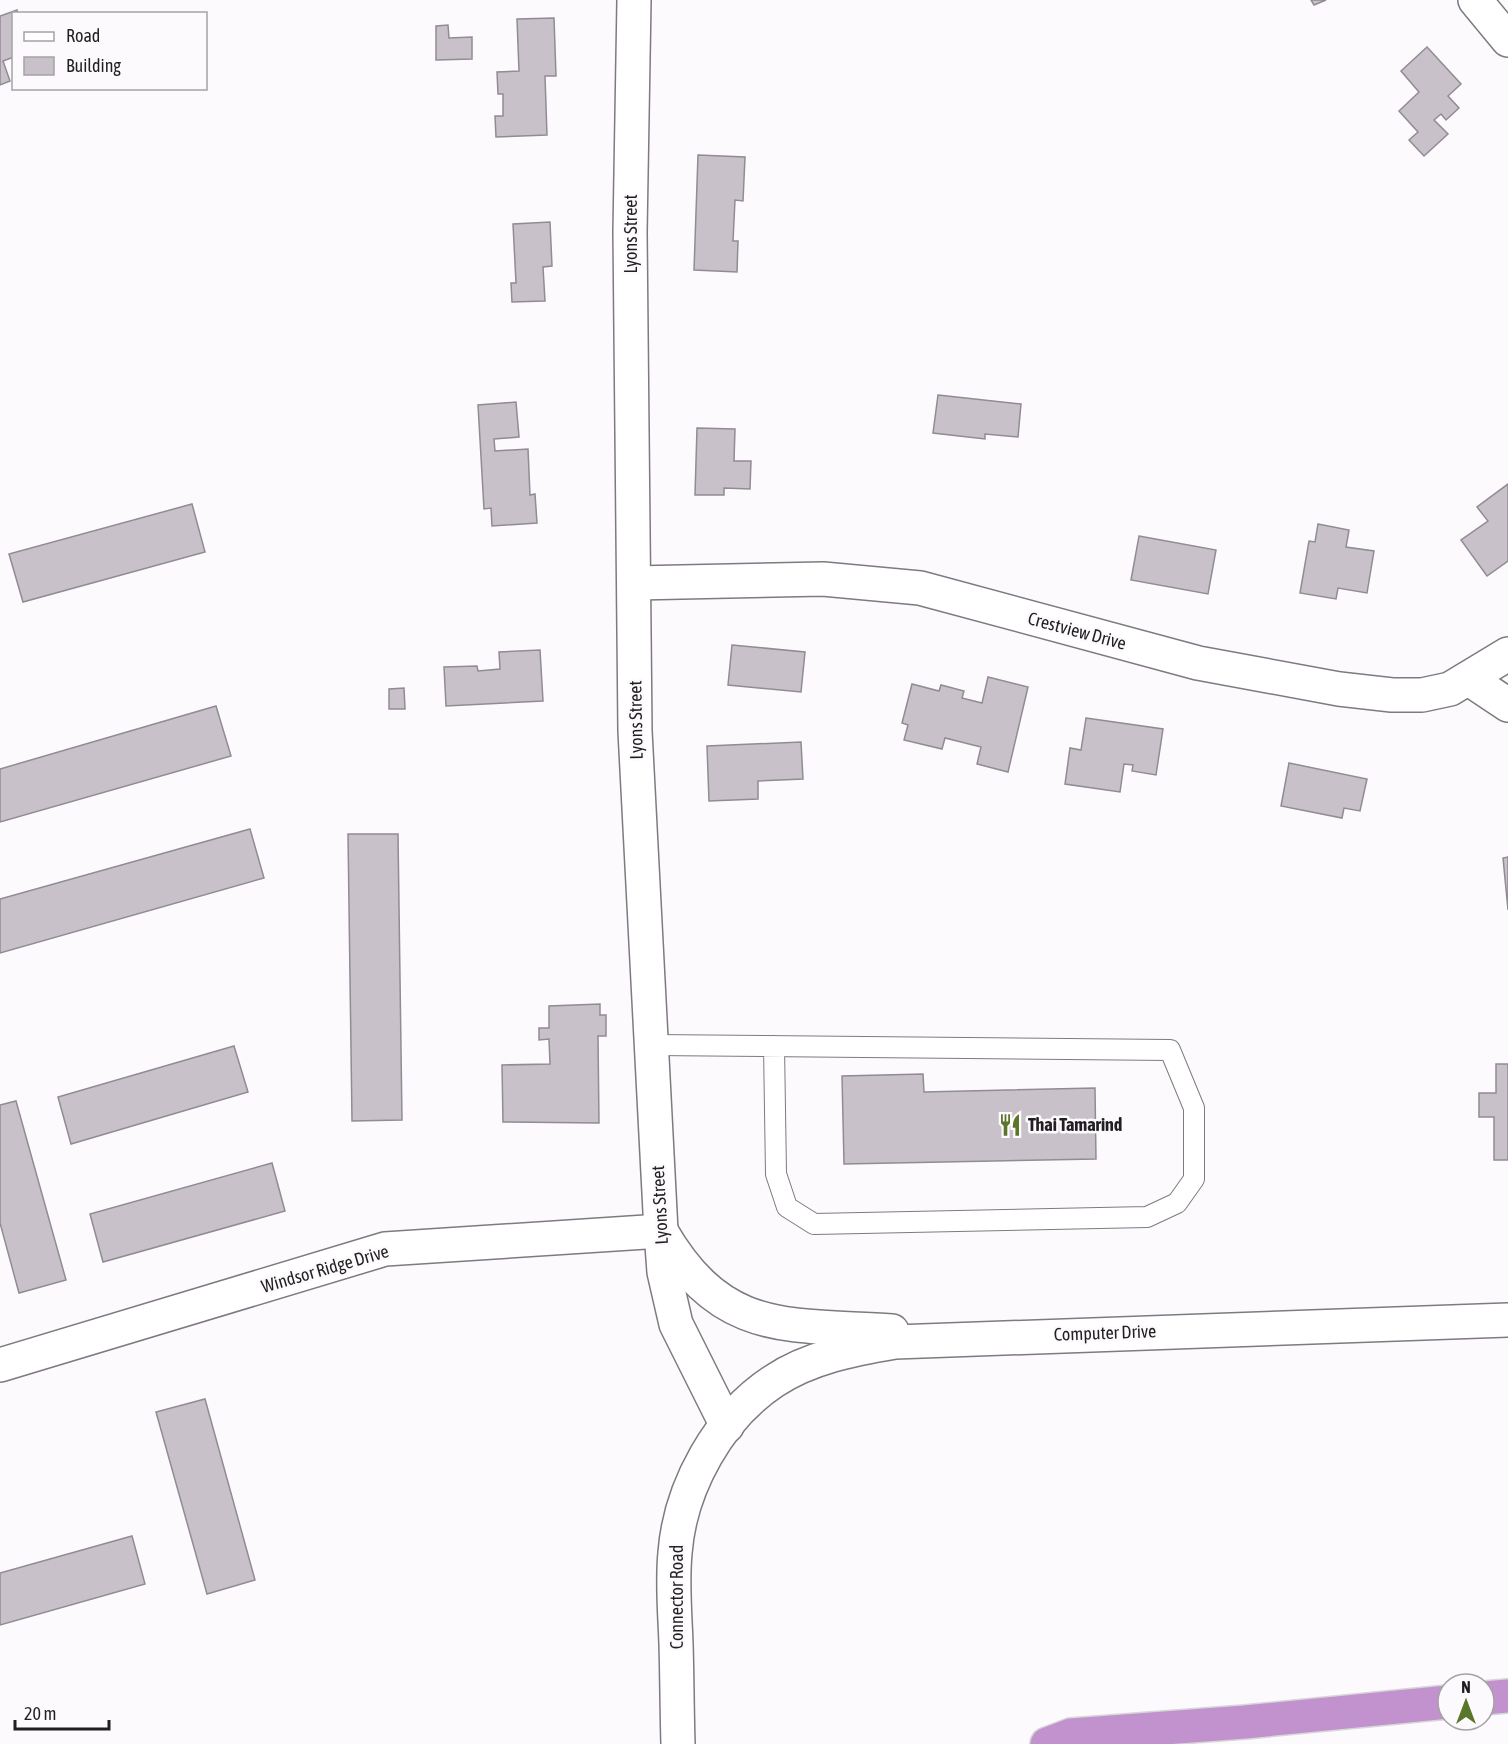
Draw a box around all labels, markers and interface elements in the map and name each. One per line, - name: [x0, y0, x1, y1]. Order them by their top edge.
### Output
- legend: [12, 12, 207, 90]
- text: Road: [66, 25, 100, 46]
- text: Building: [66, 55, 121, 76]
- street label: Lyons Street: [620, 194, 641, 274]
- street label: Crestview Drive: [1026, 607, 1129, 654]
- street label: Lyons Street: [624, 680, 647, 760]
- restaurant icon: Thai Tamarind: [997, 1112, 1023, 1138]
- place label: Thai Tamarind: [1028, 1114, 1122, 1135]
- street label: Lyons Street: [647, 1165, 672, 1245]
- street label: Windsor Ridge Drive: [259, 1240, 391, 1297]
- street label: Computer Drive: [1053, 1320, 1157, 1345]
- street label: Connector Road: [666, 1545, 687, 1649]
- north arrow: [1436, 1672, 1496, 1732]
- text: N: [1461, 1678, 1471, 1696]
- scale bar: [15, 1693, 110, 1731]
- text: 20 m: [24, 1703, 56, 1724]

